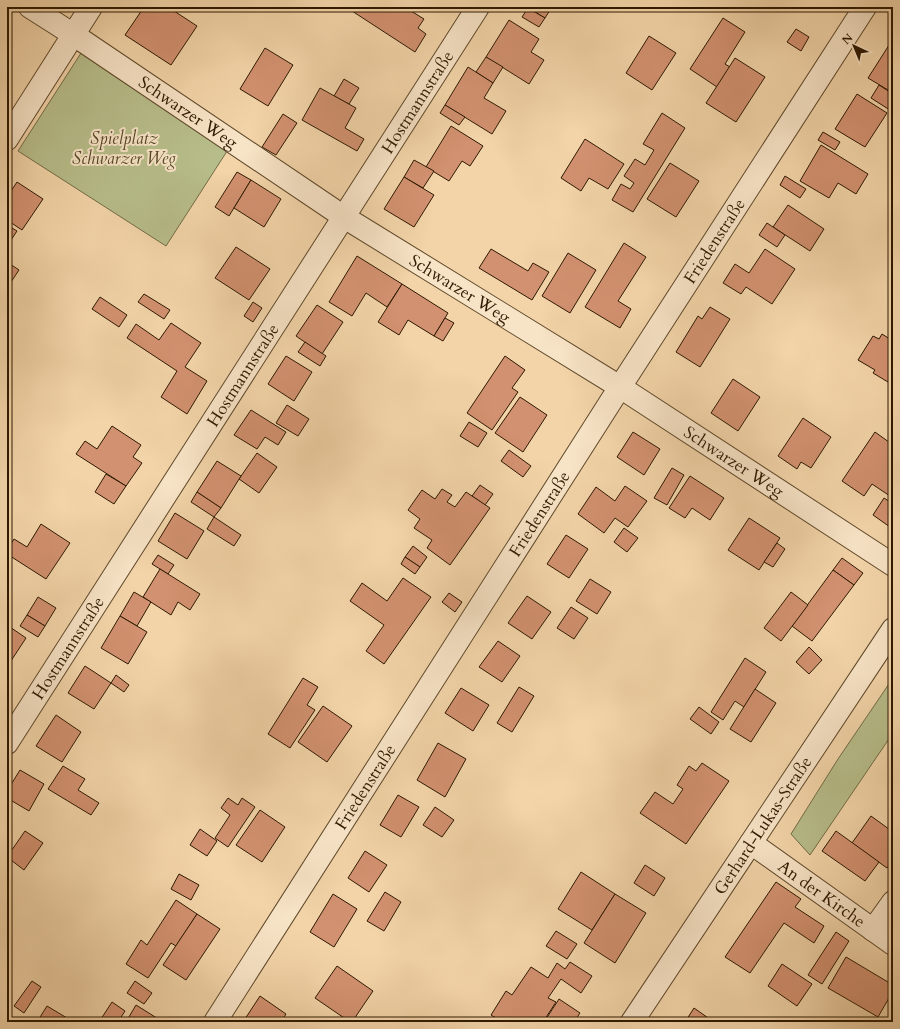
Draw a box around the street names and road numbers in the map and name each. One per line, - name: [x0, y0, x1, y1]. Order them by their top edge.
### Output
- street label: Hostmannstraße: [376, 46, 459, 158]
- street label: Schwarzer Weg: [134, 70, 243, 154]
- street label: Friedenstraße: [678, 194, 750, 288]
- street label: Schwarzer Weg: [405, 248, 515, 329]
- street label: Hostmannstraße: [201, 319, 284, 431]
- street label: Schwarzer Weg: [680, 420, 789, 503]
- street label: Friedenstraße: [503, 466, 575, 561]
- street label: Hostmannstraße: [26, 592, 109, 704]
- street label: Friedenstraße: [329, 740, 401, 834]
- street label: Gerhard-Lukas-Straße: [708, 752, 817, 899]
- street label: An der Kirche: [773, 854, 870, 932]

